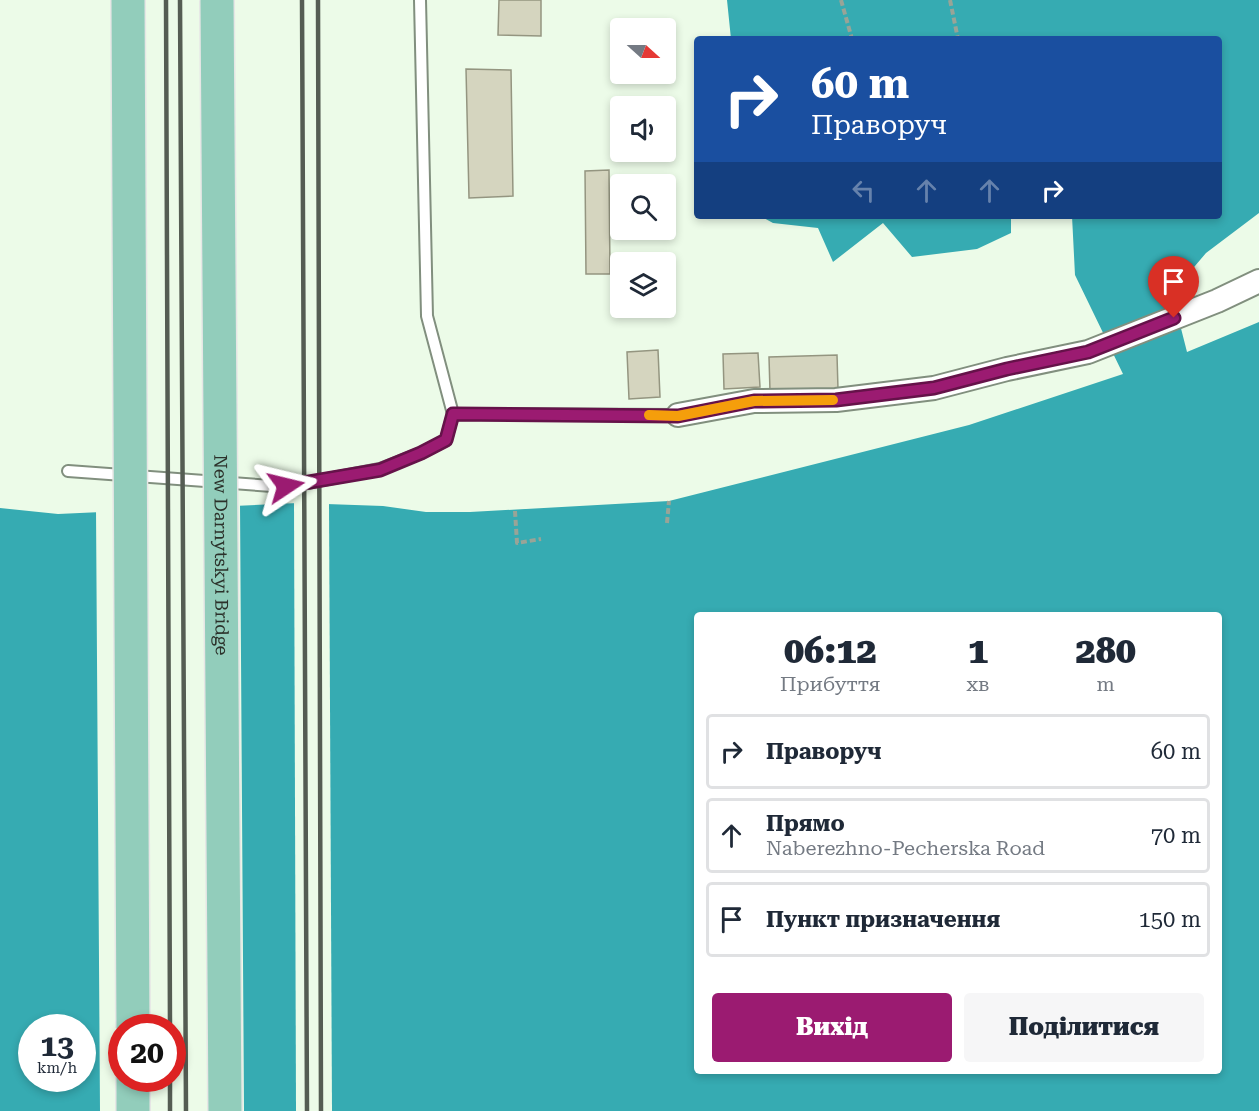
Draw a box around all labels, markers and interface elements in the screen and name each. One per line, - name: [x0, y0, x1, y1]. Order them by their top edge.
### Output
- north arrow: [610, 18, 676, 84]
- map controls: [610, 18, 676, 318]
- text: 60 m: [811, 59, 909, 108]
- icon: right: [712, 60, 790, 138]
- button: sound: [610, 96, 676, 162]
- text: Праворуч: [811, 109, 947, 141]
- button: search: [610, 174, 676, 240]
- icon: left: [847, 174, 880, 207]
- icon: ahead: [910, 174, 943, 207]
- icon: ahead: [973, 174, 1006, 207]
- icon: right: [1036, 174, 1069, 207]
- button: layers: [610, 252, 676, 318]
- pin: [1148, 256, 1199, 318]
- icon: arrive: [1157, 265, 1190, 298]
- street label: New Darnytskyi Bridge: [210, 454, 233, 656]
- position arrow: [254, 454, 318, 518]
- text: 06:12: [784, 630, 877, 672]
- text: 1: [968, 630, 988, 672]
- text: 280: [1075, 630, 1136, 672]
- text: Прибуття: [780, 672, 881, 696]
- text: хв: [967, 672, 990, 696]
- text: m: [1097, 672, 1115, 696]
- icon: right: [715, 735, 748, 768]
- text: Праворуч: [766, 739, 881, 764]
- text: 60 m: [1151, 739, 1201, 764]
- text: Прямо: [766, 811, 845, 836]
- icon: ahead: [715, 819, 748, 852]
- text: 70 m: [1151, 823, 1201, 848]
- text: Naberezhno-Pecherska Road: [766, 836, 1045, 860]
- icon: arrive: [715, 903, 748, 936]
- text: Пункт призначення: [766, 907, 1000, 932]
- text: 150 m: [1138, 907, 1201, 932]
- button: Вихід: [712, 993, 952, 1062]
- button: Поділитися: [964, 993, 1204, 1062]
- speed limit sign: 20: [108, 1014, 186, 1092]
- text: 13: [40, 1028, 74, 1063]
- text: km/h: [37, 1059, 77, 1077]

